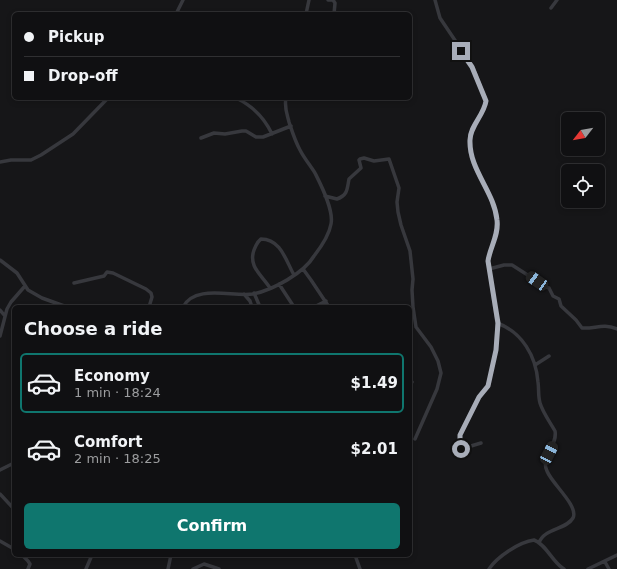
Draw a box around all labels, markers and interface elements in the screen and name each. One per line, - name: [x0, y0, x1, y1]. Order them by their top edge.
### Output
- text: Pickup: [48, 28, 104, 46]
- route end: [452, 42, 470, 60]
- text: Drop-off: [48, 67, 118, 85]
- north arrow: [561, 112, 605, 156]
- map controls: [561, 112, 605, 208]
- button: locate: [561, 164, 605, 208]
- car: [524, 269, 550, 293]
- text: Choose a ride: [24, 318, 163, 339]
- icon: car: [26, 365, 62, 401]
- text: Economy: [74, 367, 150, 385]
- text: $1.49: [351, 374, 398, 392]
- text: 1 min · 18:24: [74, 385, 161, 400]
- icon: car: [26, 431, 62, 467]
- text: Comfort: [74, 433, 142, 451]
- text: $2.01: [351, 440, 398, 458]
- route start: [452, 440, 470, 458]
- car: [538, 440, 560, 466]
- text: 2 min · 18:25: [74, 451, 161, 466]
- button: Confirm: [24, 503, 400, 549]

